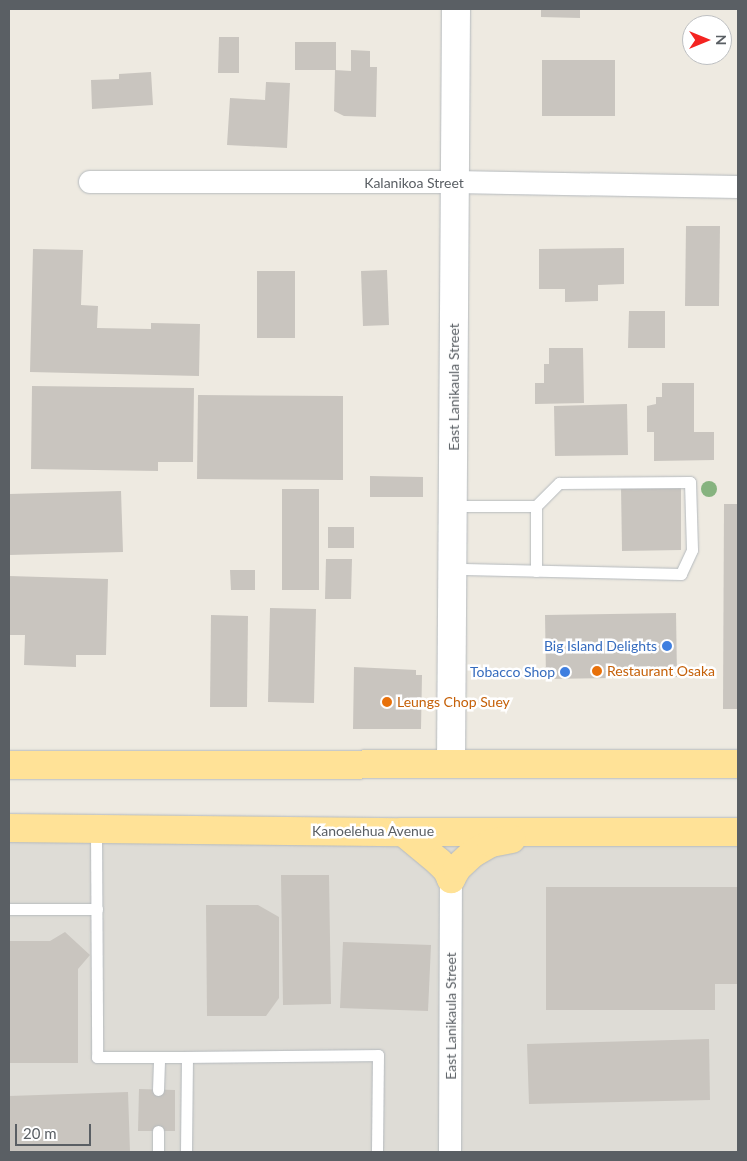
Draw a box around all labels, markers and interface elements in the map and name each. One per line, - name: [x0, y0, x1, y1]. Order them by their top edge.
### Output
- north arrow: [682, 15, 732, 65]
- text: N: [713, 35, 730, 45]
- street label: Kalanikoa Street: [364, 175, 464, 191]
- street label: East Lanikaula Street: [446, 323, 462, 451]
- place label: Big Island Delights: [544, 638, 657, 654]
- marker: Big Island Delights: [661, 640, 673, 652]
- place label: Restaurant Osaka: [607, 663, 715, 679]
- place label: Tobacco Shop: [470, 664, 555, 680]
- marker: Restaurant Osaka: [591, 665, 603, 677]
- marker: Tobacco Shop: [559, 666, 571, 678]
- place label: Leungs Chop Suey: [397, 694, 510, 710]
- marker: Leungs Chop Suey: [381, 696, 393, 708]
- street label: Kanoelehua Avenue: [312, 823, 434, 839]
- street label: East Lanikaula Street: [443, 952, 459, 1080]
- scale bar: [18, 1114, 94, 1146]
- text: 20 m: [23, 1124, 57, 1142]

